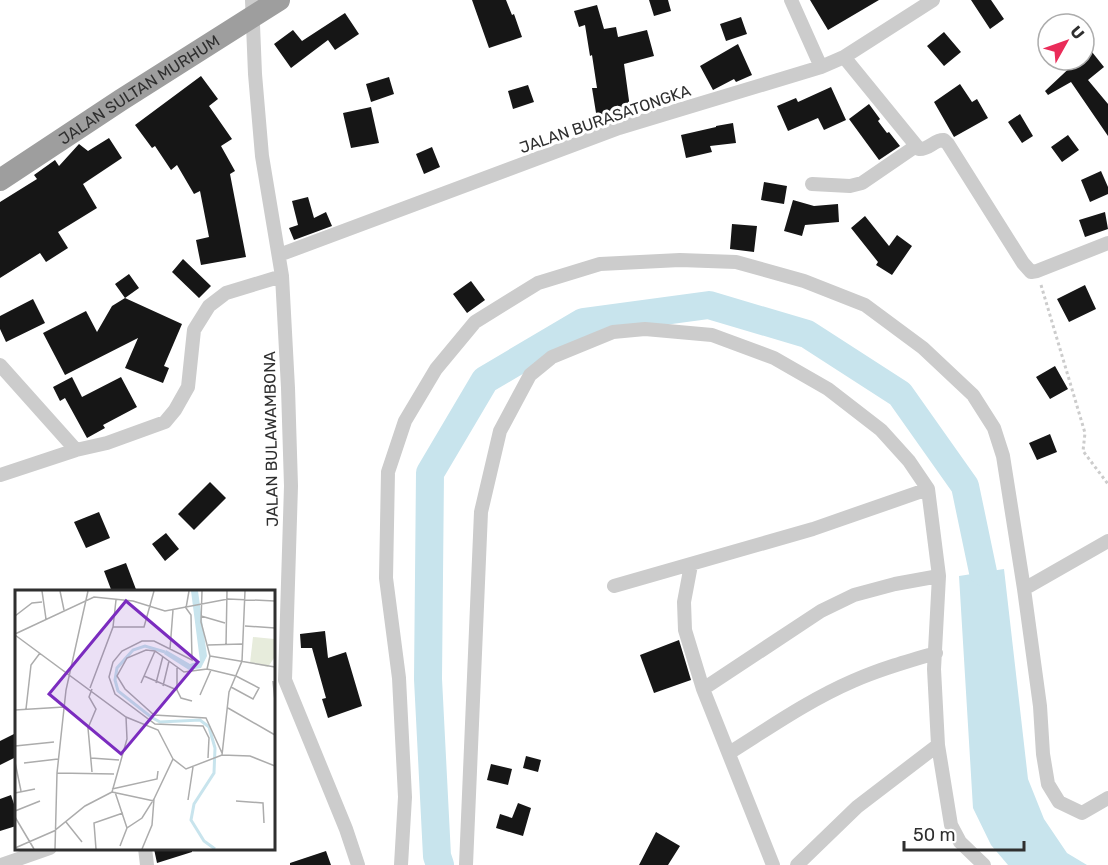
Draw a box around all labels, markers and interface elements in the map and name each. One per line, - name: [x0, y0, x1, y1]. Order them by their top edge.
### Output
- north arrow: [1036, 12, 1096, 72]
- text: U: [1066, 22, 1088, 43]
- street label: JALAN SULTAN MURHUM: [55, 31, 223, 148]
- street label: JALAN BURASATONGKA: [517, 81, 693, 157]
- street label: JALAN BULAWAMBONA: [260, 351, 282, 527]
- inset map: [15, 590, 274, 850]
- scale bar: [904, 814, 1024, 852]
- text: 50 m: [913, 824, 956, 846]

